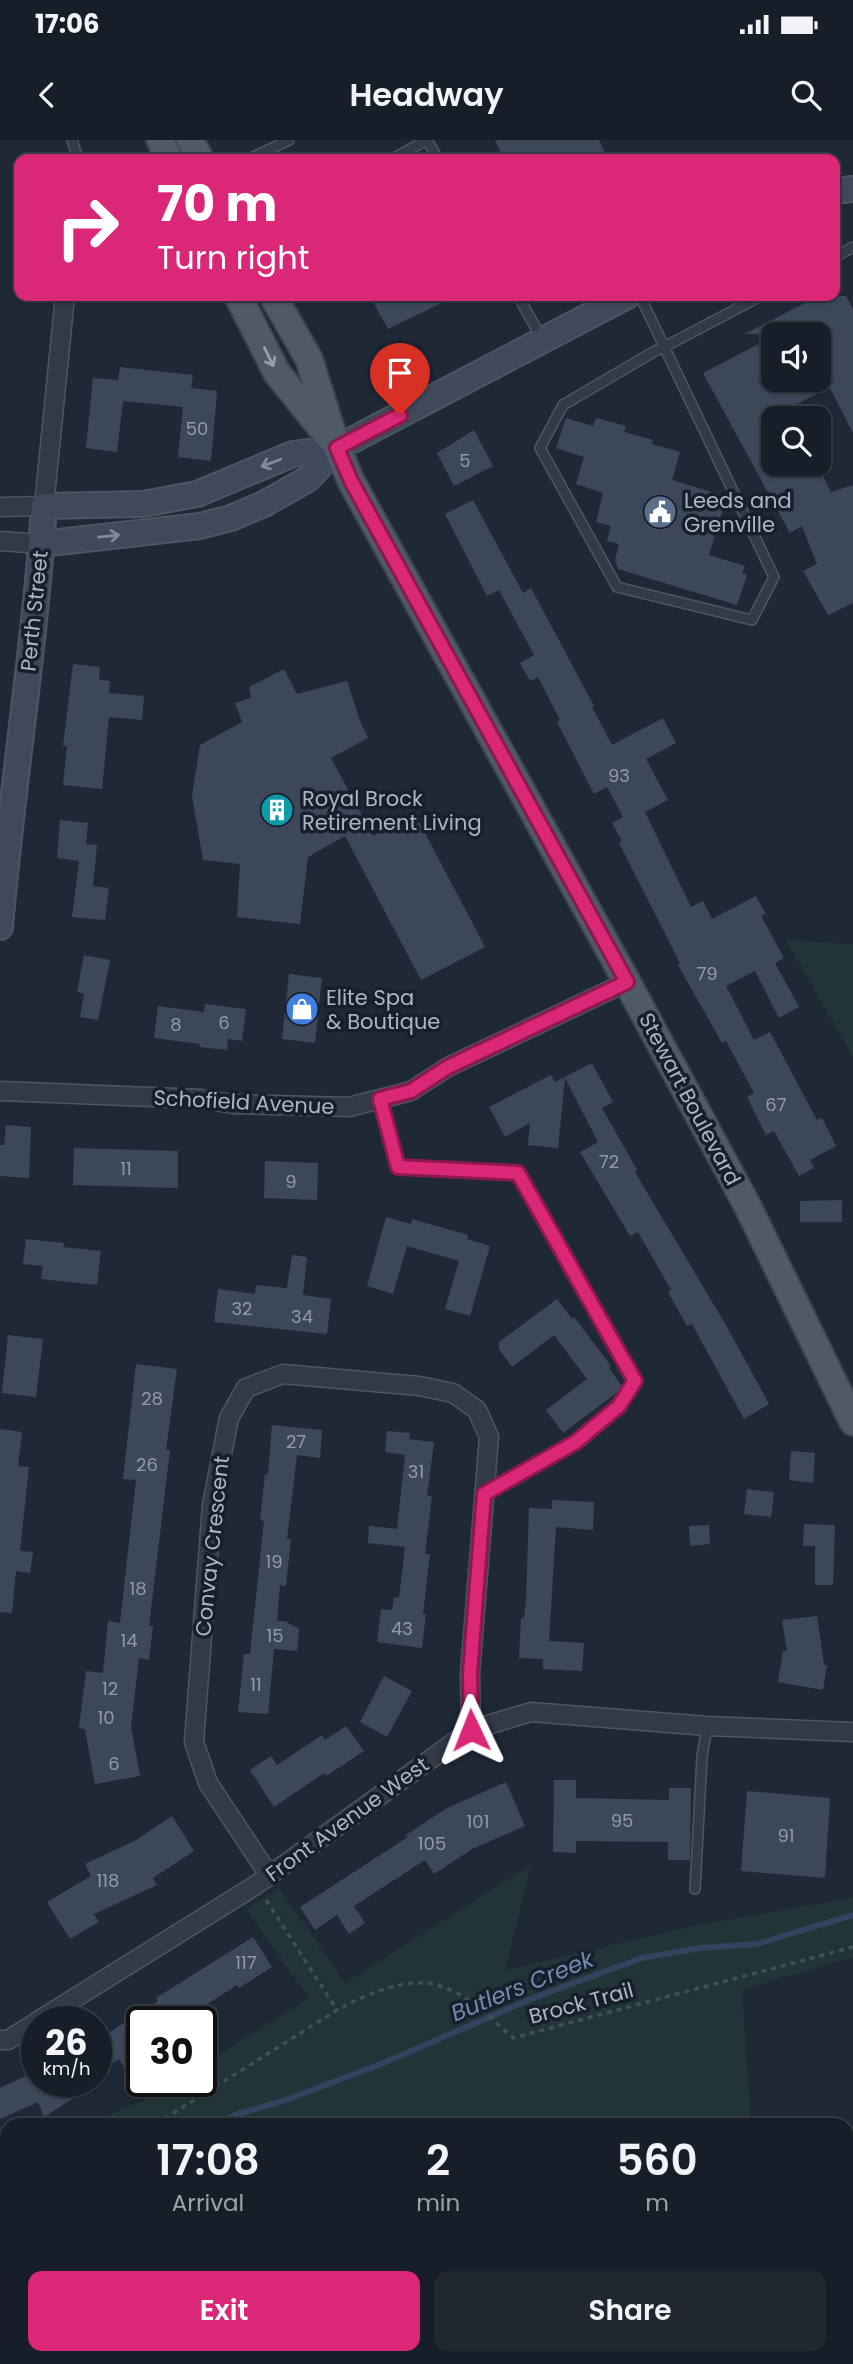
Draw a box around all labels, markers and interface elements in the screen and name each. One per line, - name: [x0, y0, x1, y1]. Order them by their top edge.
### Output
- text: 17:06: [35, 6, 100, 42]
- text: Headway: [349, 72, 504, 117]
- icon: back: [28, 76, 66, 114]
- icon: search: [787, 76, 825, 114]
- text: 70 m: [157, 170, 277, 238]
- icon: right: [42, 182, 133, 273]
- text: Turn right: [157, 235, 309, 280]
- map controls: [761, 322, 831, 476]
- button: sound: [761, 322, 831, 392]
- pin: [370, 343, 430, 415]
- one-way arrow: [262, 346, 276, 367]
- icon: arrive: [381, 354, 419, 392]
- button: search: [761, 406, 831, 476]
- house number: 50: [186, 416, 208, 441]
- house number: 5: [459, 448, 471, 473]
- one-way arrow: [261, 457, 283, 470]
- place label: Leeds and Grenville: [684, 486, 792, 539]
- public building icon: Leeds and Grenville: [641, 493, 679, 531]
- one-way arrow: [97, 529, 120, 542]
- street label: Perth Street: [13, 549, 55, 673]
- house number: 93: [608, 763, 630, 788]
- place label: Royal Brock Retirement Living: [302, 784, 482, 837]
- building icon: Royal Brock Retirement Living: [258, 791, 296, 829]
- house number: 79: [696, 961, 718, 986]
- place label: Elite Spa & Boutique: [326, 983, 440, 1036]
- shop icon: Elite Spa & Boutique: [283, 990, 321, 1028]
- street label: Stewart Boulevard: [632, 1008, 748, 1190]
- house number: 6: [218, 1010, 230, 1035]
- house number: 8: [170, 1012, 182, 1037]
- street label: Schofield Avenue: [153, 1083, 335, 1121]
- house number: 67: [765, 1092, 787, 1117]
- house number: 72: [599, 1149, 619, 1174]
- house number: 11: [120, 1156, 132, 1181]
- house number: 9: [285, 1169, 297, 1194]
- house number: 32: [232, 1296, 252, 1321]
- house number: 34: [291, 1304, 313, 1329]
- house number: 28: [141, 1386, 163, 1411]
- house number: 27: [286, 1429, 306, 1454]
- house number: 26: [136, 1452, 158, 1477]
- street label: Convay Crescent: [188, 1454, 236, 1638]
- house number: 31: [408, 1459, 424, 1484]
- house number: 19: [265, 1549, 283, 1574]
- house number: 18: [129, 1576, 147, 1601]
- house number: 43: [391, 1616, 413, 1641]
- house number: 15: [266, 1623, 284, 1648]
- house number: 14: [120, 1628, 138, 1653]
- house number: 11: [250, 1672, 262, 1697]
- house number: 12: [102, 1676, 118, 1701]
- position arrow: [434, 1693, 508, 1767]
- house number: 10: [97, 1705, 115, 1730]
- street label: Front Avenue West: [260, 1750, 434, 1888]
- house number: 6: [108, 1751, 120, 1776]
- house number: 95: [611, 1808, 633, 1833]
- house number: 101: [467, 1809, 489, 1834]
- house number: 91: [777, 1823, 795, 1848]
- house number: 105: [418, 1831, 446, 1856]
- house number: 118: [97, 1868, 119, 1893]
- water label: Butlers Creek: [446, 1942, 599, 2029]
- house number: 117: [235, 1950, 257, 1975]
- street label: Brock Trail: [526, 1975, 636, 2031]
- speed limit sign: 30: [126, 2006, 217, 2097]
- text: 26: [45, 2018, 88, 2067]
- text: km/h: [43, 2056, 90, 2081]
- text: 17:08: [156, 2131, 260, 2190]
- text: 2: [426, 2131, 450, 2190]
- text: 560: [617, 2131, 698, 2190]
- text: Arrival: [172, 2187, 244, 2219]
- text: min: [416, 2187, 460, 2219]
- text: m: [645, 2187, 669, 2219]
- button: Exit: [28, 2271, 420, 2351]
- button: Share: [434, 2271, 826, 2351]

